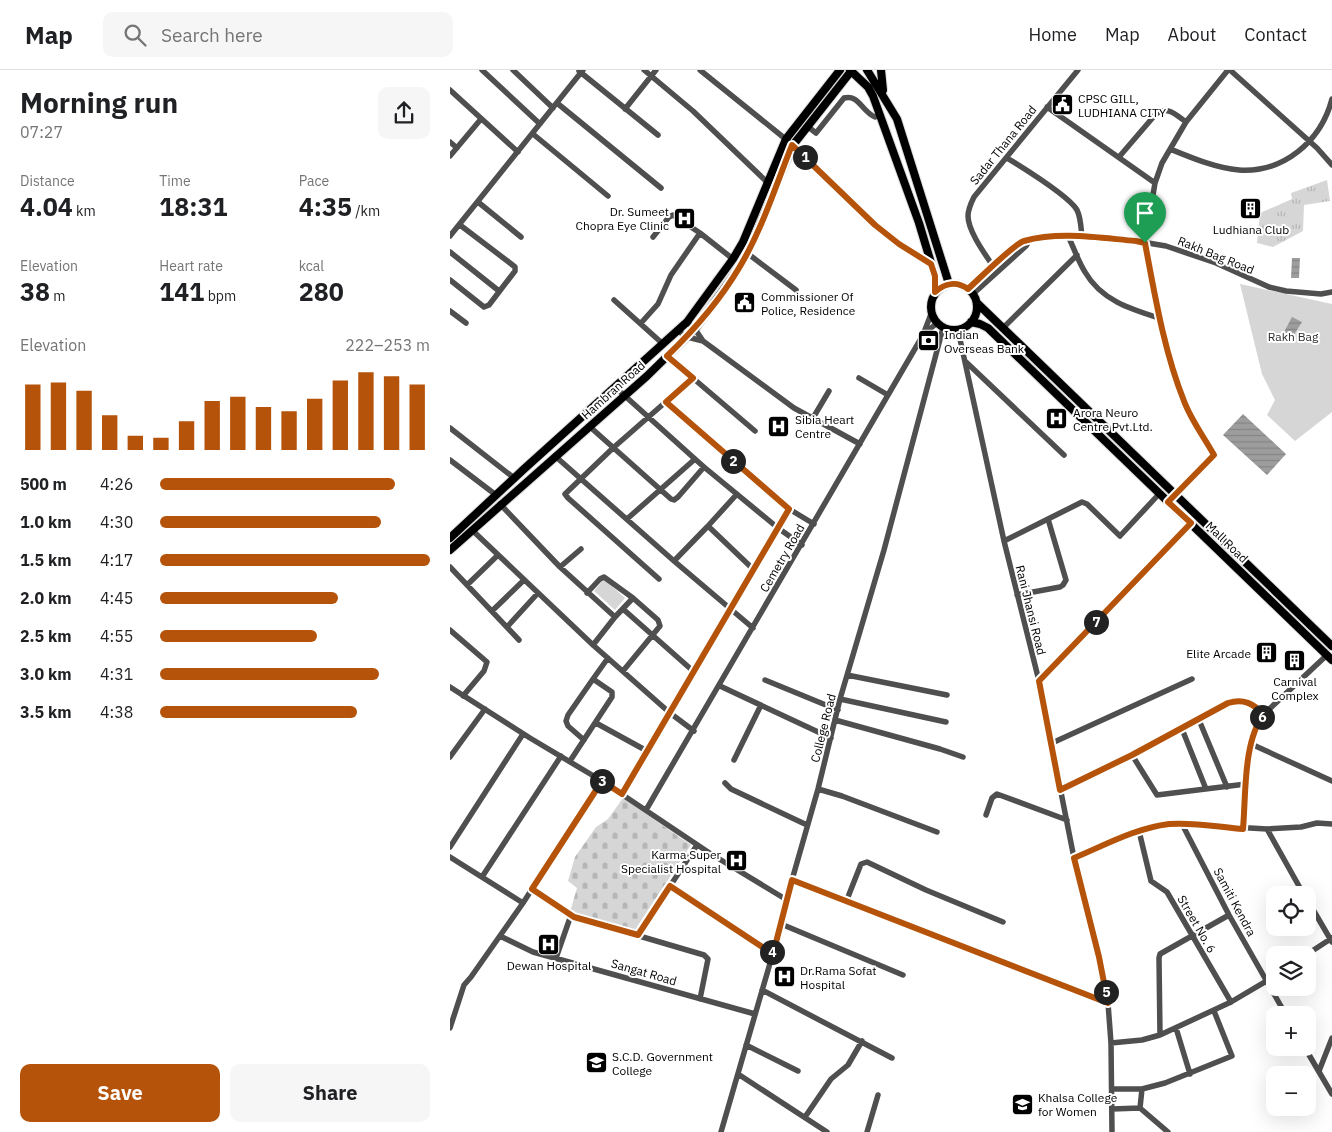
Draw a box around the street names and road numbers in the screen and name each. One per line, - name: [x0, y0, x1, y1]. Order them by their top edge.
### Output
- street label: Sadar Thana Road: [966, 102, 1040, 188]
- street label: Rakh Bag Road: [1176, 233, 1256, 277]
- street label: Hambran Road: [578, 358, 648, 422]
- street label: Mall Road: [1203, 518, 1251, 566]
- street label: Cemetry Road: [756, 521, 808, 595]
- street label: Rani Jhansi Road: [1013, 564, 1049, 656]
- street label: College Road: [807, 692, 839, 764]
- street label: Samiti Kendra: [1211, 865, 1260, 939]
- street label: Street No. 6: [1175, 893, 1219, 955]
- street label: Sangat Road: [609, 955, 679, 989]

